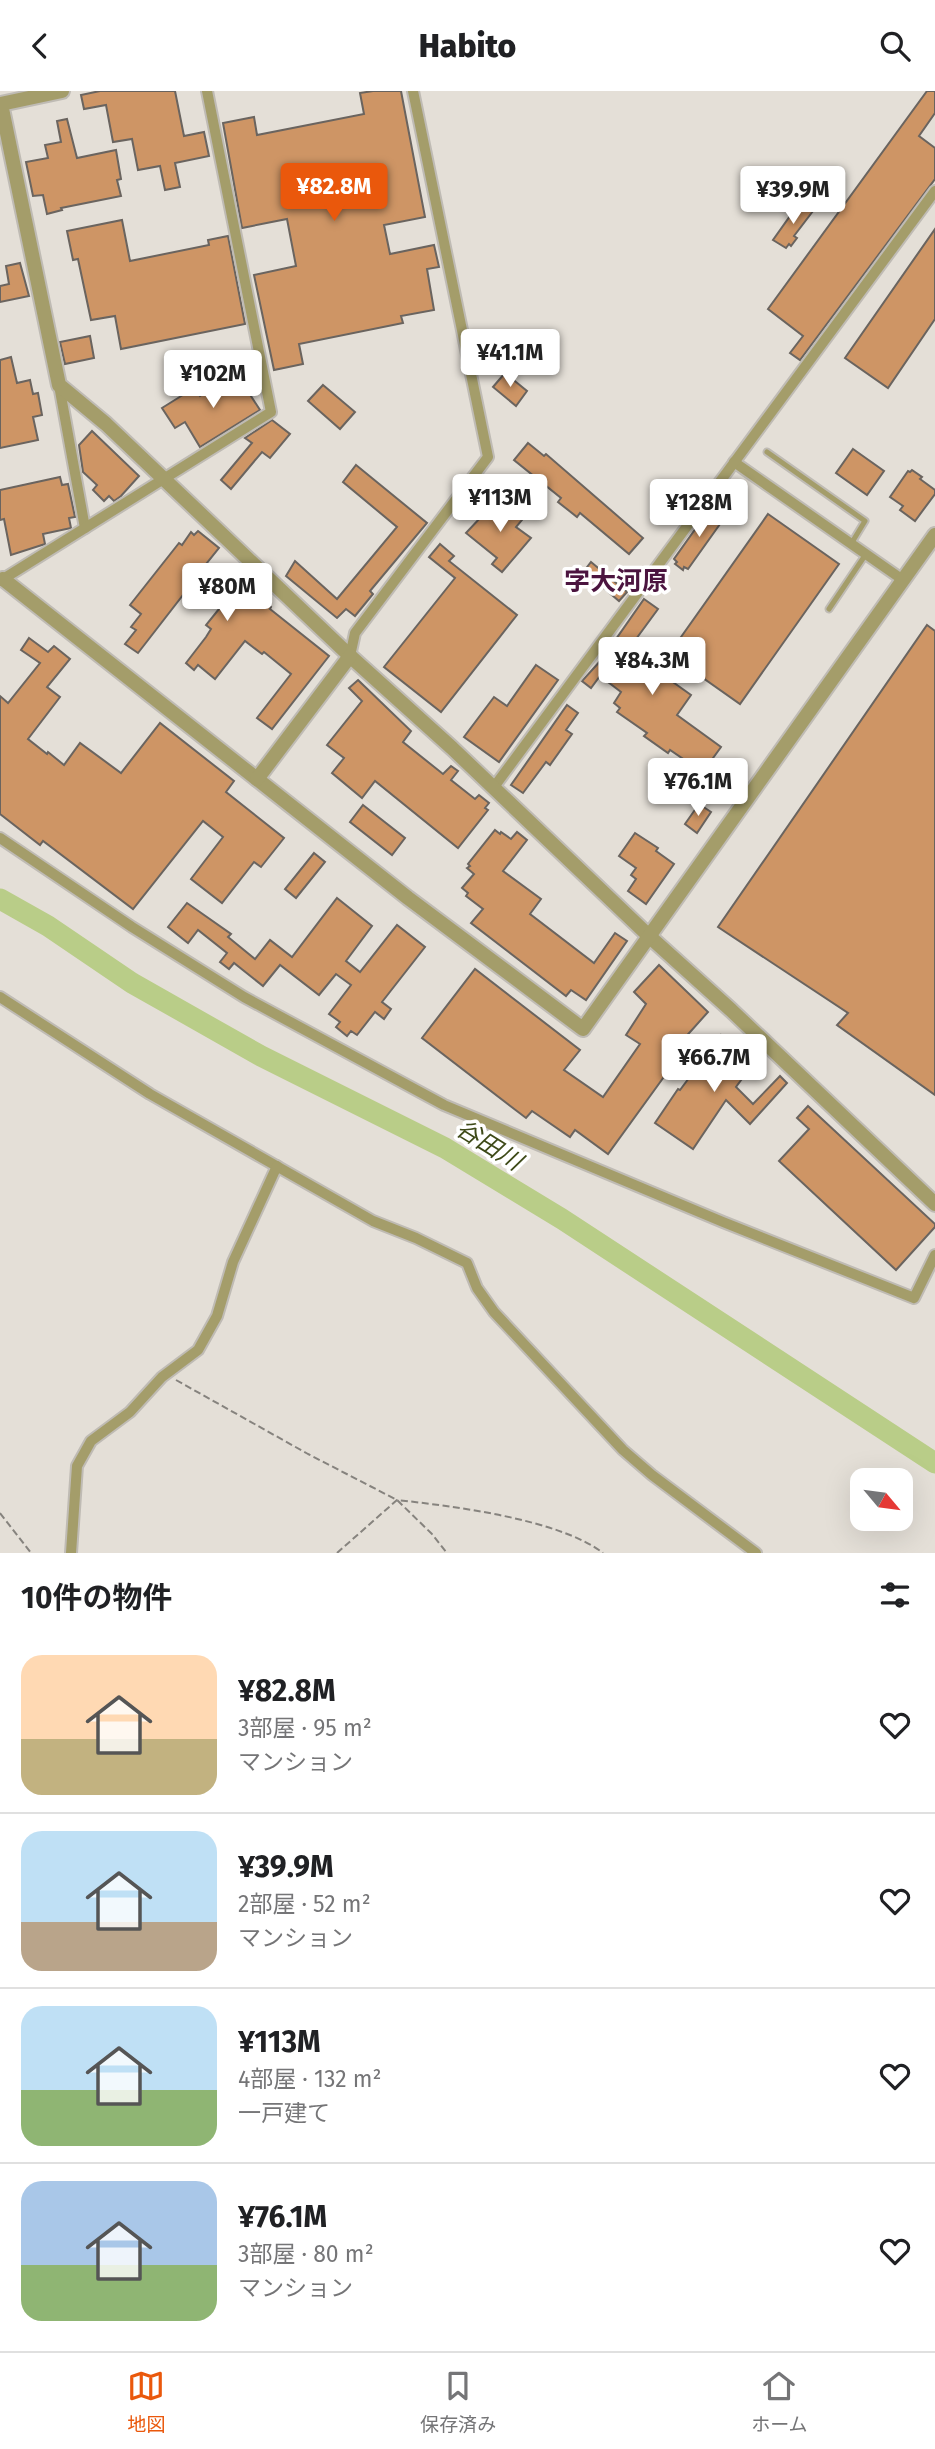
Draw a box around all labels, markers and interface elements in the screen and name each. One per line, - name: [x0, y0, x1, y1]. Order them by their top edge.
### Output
- icon: back: [21, 27, 59, 65]
- text: Habito: [419, 27, 516, 65]
- icon: search: [876, 27, 914, 65]
- pin: ¥82.8M: [277, 163, 391, 223]
- pin: ¥39.9M: [736, 167, 850, 226]
- text: ¥82.8M: [297, 172, 371, 200]
- text: ¥39.9M: [756, 175, 830, 203]
- pin: ¥41.1M: [453, 329, 567, 389]
- text: ¥41.1M: [477, 338, 543, 366]
- pin: ¥102M: [164, 351, 262, 410]
- text: ¥102M: [180, 359, 246, 387]
- pin: ¥113M: [451, 475, 549, 534]
- pin: ¥128M: [650, 479, 748, 539]
- text: ¥113M: [468, 483, 532, 511]
- text: ¥128M: [666, 488, 732, 516]
- pin: ¥80M: [186, 563, 268, 623]
- district label: 字大河原: [564, 566, 668, 597]
- text: ¥80M: [198, 572, 256, 600]
- pin: ¥84.3M: [595, 637, 709, 697]
- text: ¥84.3M: [614, 646, 690, 674]
- pin: ¥76.1M: [641, 759, 755, 818]
- text: ¥76.1M: [664, 767, 732, 795]
- pin: ¥66.7M: [657, 1035, 771, 1094]
- text: ¥66.7M: [678, 1043, 750, 1071]
- water label: 谷田川: [451, 1114, 529, 1178]
- north arrow: [850, 1468, 914, 1531]
- map controls: [850, 1468, 913, 1531]
- icon: filters: [876, 1576, 914, 1614]
- text: 10件の物件: [21, 1580, 172, 1616]
- text: ¥82.8M: [238, 1673, 336, 1709]
- icon: home: [77, 1683, 161, 1767]
- icon: heart: [876, 1706, 914, 1744]
- text: 3部屋 · 95 m²: [238, 1714, 372, 1742]
- text: マンション: [238, 1748, 353, 1776]
- text: ¥39.9M: [238, 1849, 334, 1885]
- icon: home: [77, 1859, 161, 1943]
- icon: heart: [876, 1882, 914, 1920]
- text: 2部屋 · 52 m²: [238, 1890, 371, 1918]
- text: マンション: [238, 1924, 353, 1952]
- text: ¥113M: [238, 2024, 321, 2060]
- icon: home: [77, 2034, 161, 2118]
- icon: heart: [876, 2057, 914, 2095]
- text: 4部屋 · 132 m²: [238, 2065, 381, 2093]
- text: 一戸建て: [238, 2099, 330, 2127]
- text: ¥76.1M: [238, 2199, 327, 2235]
- icon: home: [77, 2209, 161, 2293]
- icon: heart: [876, 2232, 914, 2270]
- text: 3部屋 · 80 m²: [238, 2240, 374, 2268]
- text: マンション: [238, 2274, 353, 2302]
- tab: 地図: [127, 2367, 165, 2436]
- tab: 保存済み: [420, 2367, 496, 2436]
- tab: ホーム: [751, 2367, 808, 2436]

